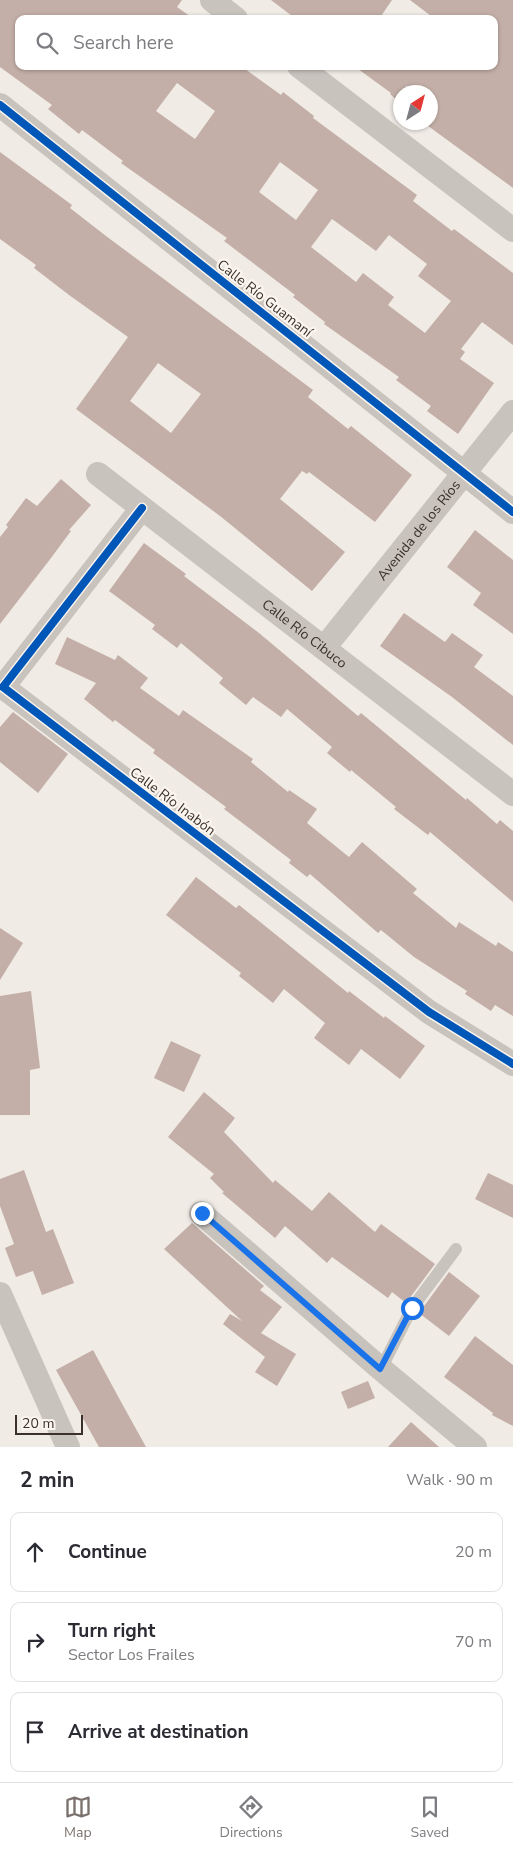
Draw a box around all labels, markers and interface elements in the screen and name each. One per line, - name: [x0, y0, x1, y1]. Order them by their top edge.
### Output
- search box: [15, 15, 498, 70]
- icon: search: [33, 29, 61, 57]
- text: Search here: [73, 30, 174, 56]
- north arrow: [393, 85, 438, 130]
- street label: Calle Río Guamaní: [213, 255, 317, 342]
- street label: Avenida de los Ríos: [373, 476, 465, 585]
- street label: Calle Río Cibuco: [258, 595, 351, 673]
- street label: Calle Río Inabón: [126, 763, 219, 840]
- route end: [191, 1202, 214, 1225]
- route start: [401, 1297, 424, 1320]
- scale bar: [15, 1412, 82, 1435]
- text: 20 m: [22, 1414, 54, 1433]
- text: 2 min: [20, 1466, 74, 1494]
- text: Walk · 90 m: [406, 1469, 493, 1491]
- icon: ahead: [21, 1538, 49, 1566]
- text: Continue: [68, 1539, 147, 1565]
- text: 20 m: [455, 1541, 492, 1563]
- text: Turn right: [68, 1618, 155, 1644]
- icon: right: [21, 1628, 49, 1656]
- text: 70 m: [455, 1631, 492, 1653]
- text: Sector Los Frailes: [68, 1644, 195, 1666]
- icon: arrive: [21, 1718, 49, 1746]
- text: Arrive at destination: [68, 1719, 249, 1745]
- tab: Map: [64, 1793, 92, 1842]
- tab: Directions: [220, 1793, 283, 1842]
- tab: Saved: [410, 1793, 449, 1842]

